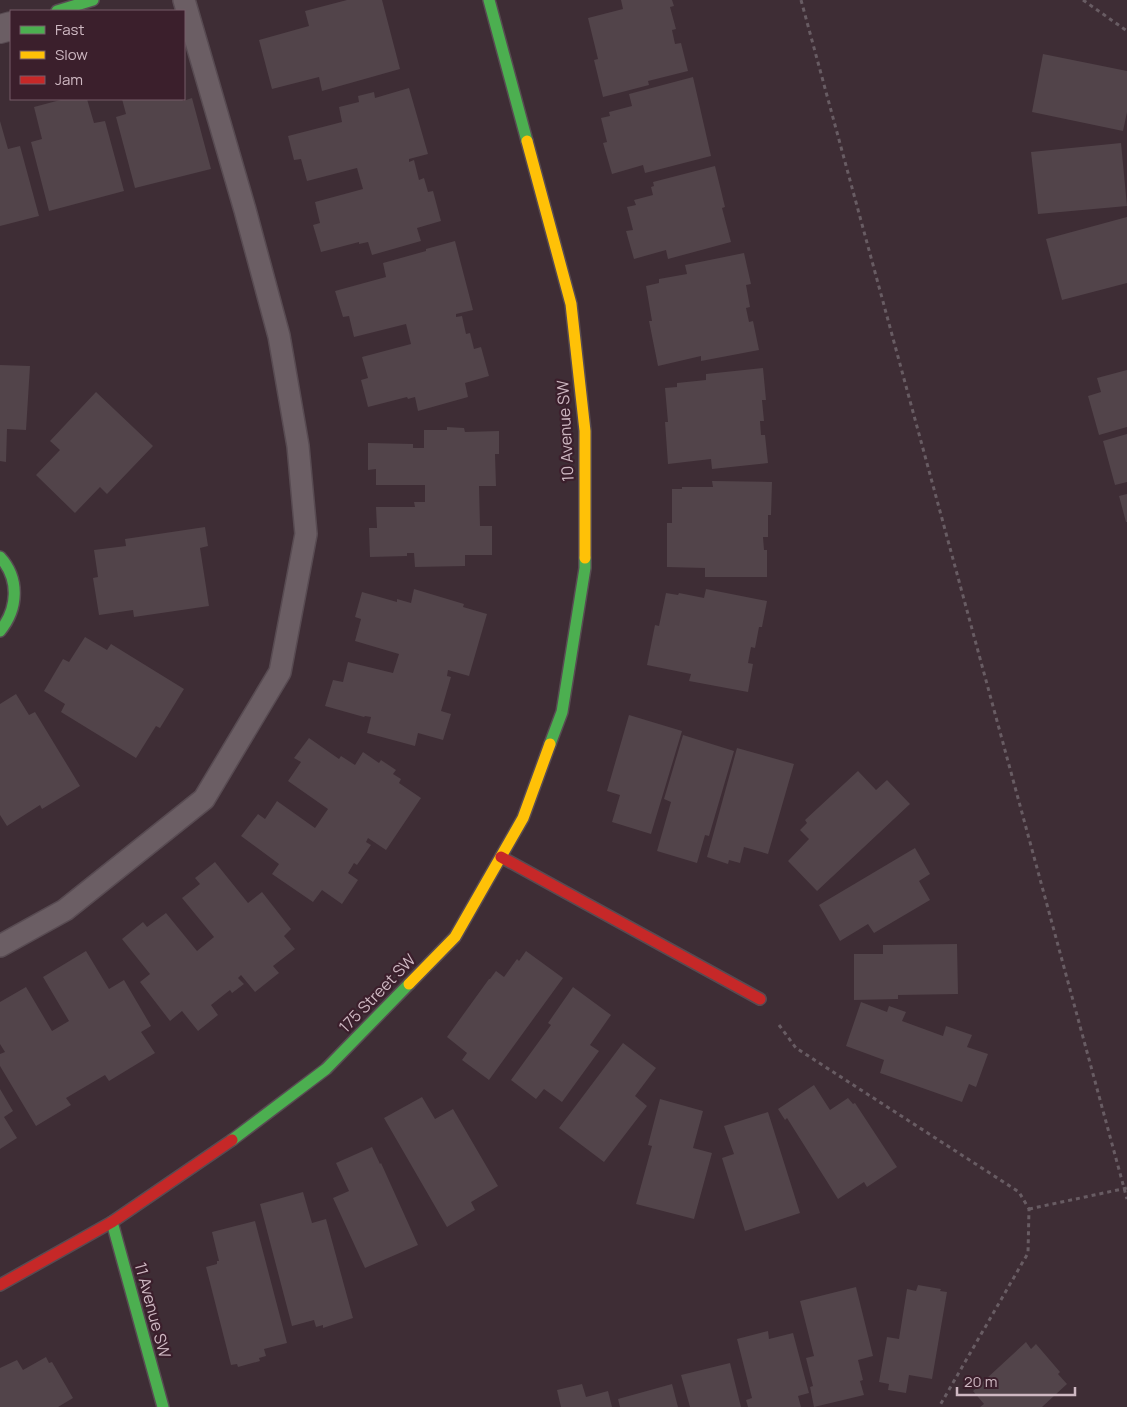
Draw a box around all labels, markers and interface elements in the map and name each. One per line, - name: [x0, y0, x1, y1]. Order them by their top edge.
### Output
- legend: [10, 10, 185, 100]
- text: Fast: [55, 19, 84, 40]
- text: Slow: [55, 44, 88, 65]
- text: Jam: [55, 69, 83, 90]
- street label: 10 Avenue SW: [551, 380, 579, 482]
- street label: 175 Street SW: [334, 949, 420, 1037]
- street label: 11 Avenue SW: [130, 1260, 176, 1360]
- scale bar: [957, 1364, 1074, 1396]
- text: 20 m: [964, 1371, 997, 1392]

